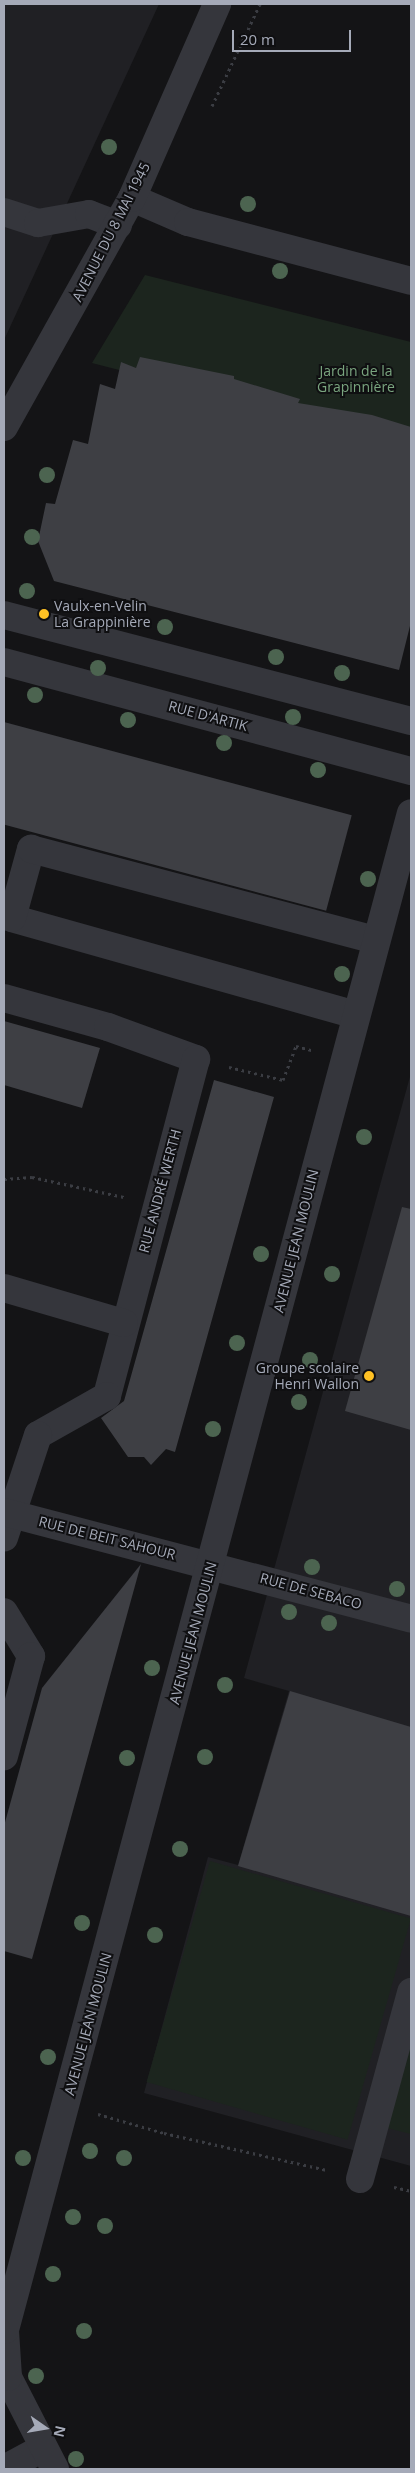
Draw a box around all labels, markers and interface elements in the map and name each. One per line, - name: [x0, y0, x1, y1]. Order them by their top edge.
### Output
- scale bar: [235, 20, 354, 52]
- text: 20 m: [240, 29, 275, 49]
- street label: AVENUE DU 8 MAI 1945: [69, 160, 153, 304]
- park label: Jardin de la Grapinnière: [317, 363, 395, 396]
- place label: Vaulx-en-Velin La Grappinière: [54, 598, 151, 630]
- marker: Vaulx-en-Velin La Grappinière: [38, 608, 50, 620]
- street label: RUE D'ARTIK: [167, 697, 249, 735]
- street label: RUE ANDRÉ WERTH: [135, 1127, 185, 1255]
- street label: AVENUE JEAN MOULIN: [270, 1168, 322, 1314]
- place label: Groupe scolaire Henri Wallon: [256, 1360, 359, 1392]
- marker: Groupe scolaire Henri Wallon: [363, 1370, 375, 1382]
- street label: RUE DE BEIT SAHOUR: [37, 1513, 177, 1563]
- street label: AVENUE JEAN MOULIN: [166, 1560, 220, 1706]
- street label: RUE DE SEBACO: [258, 1569, 364, 1613]
- street label: AVENUE JEAN MOULIN: [61, 1951, 115, 2097]
- north arrow: [20, 2403, 70, 2453]
- text: N: [50, 2424, 71, 2439]

